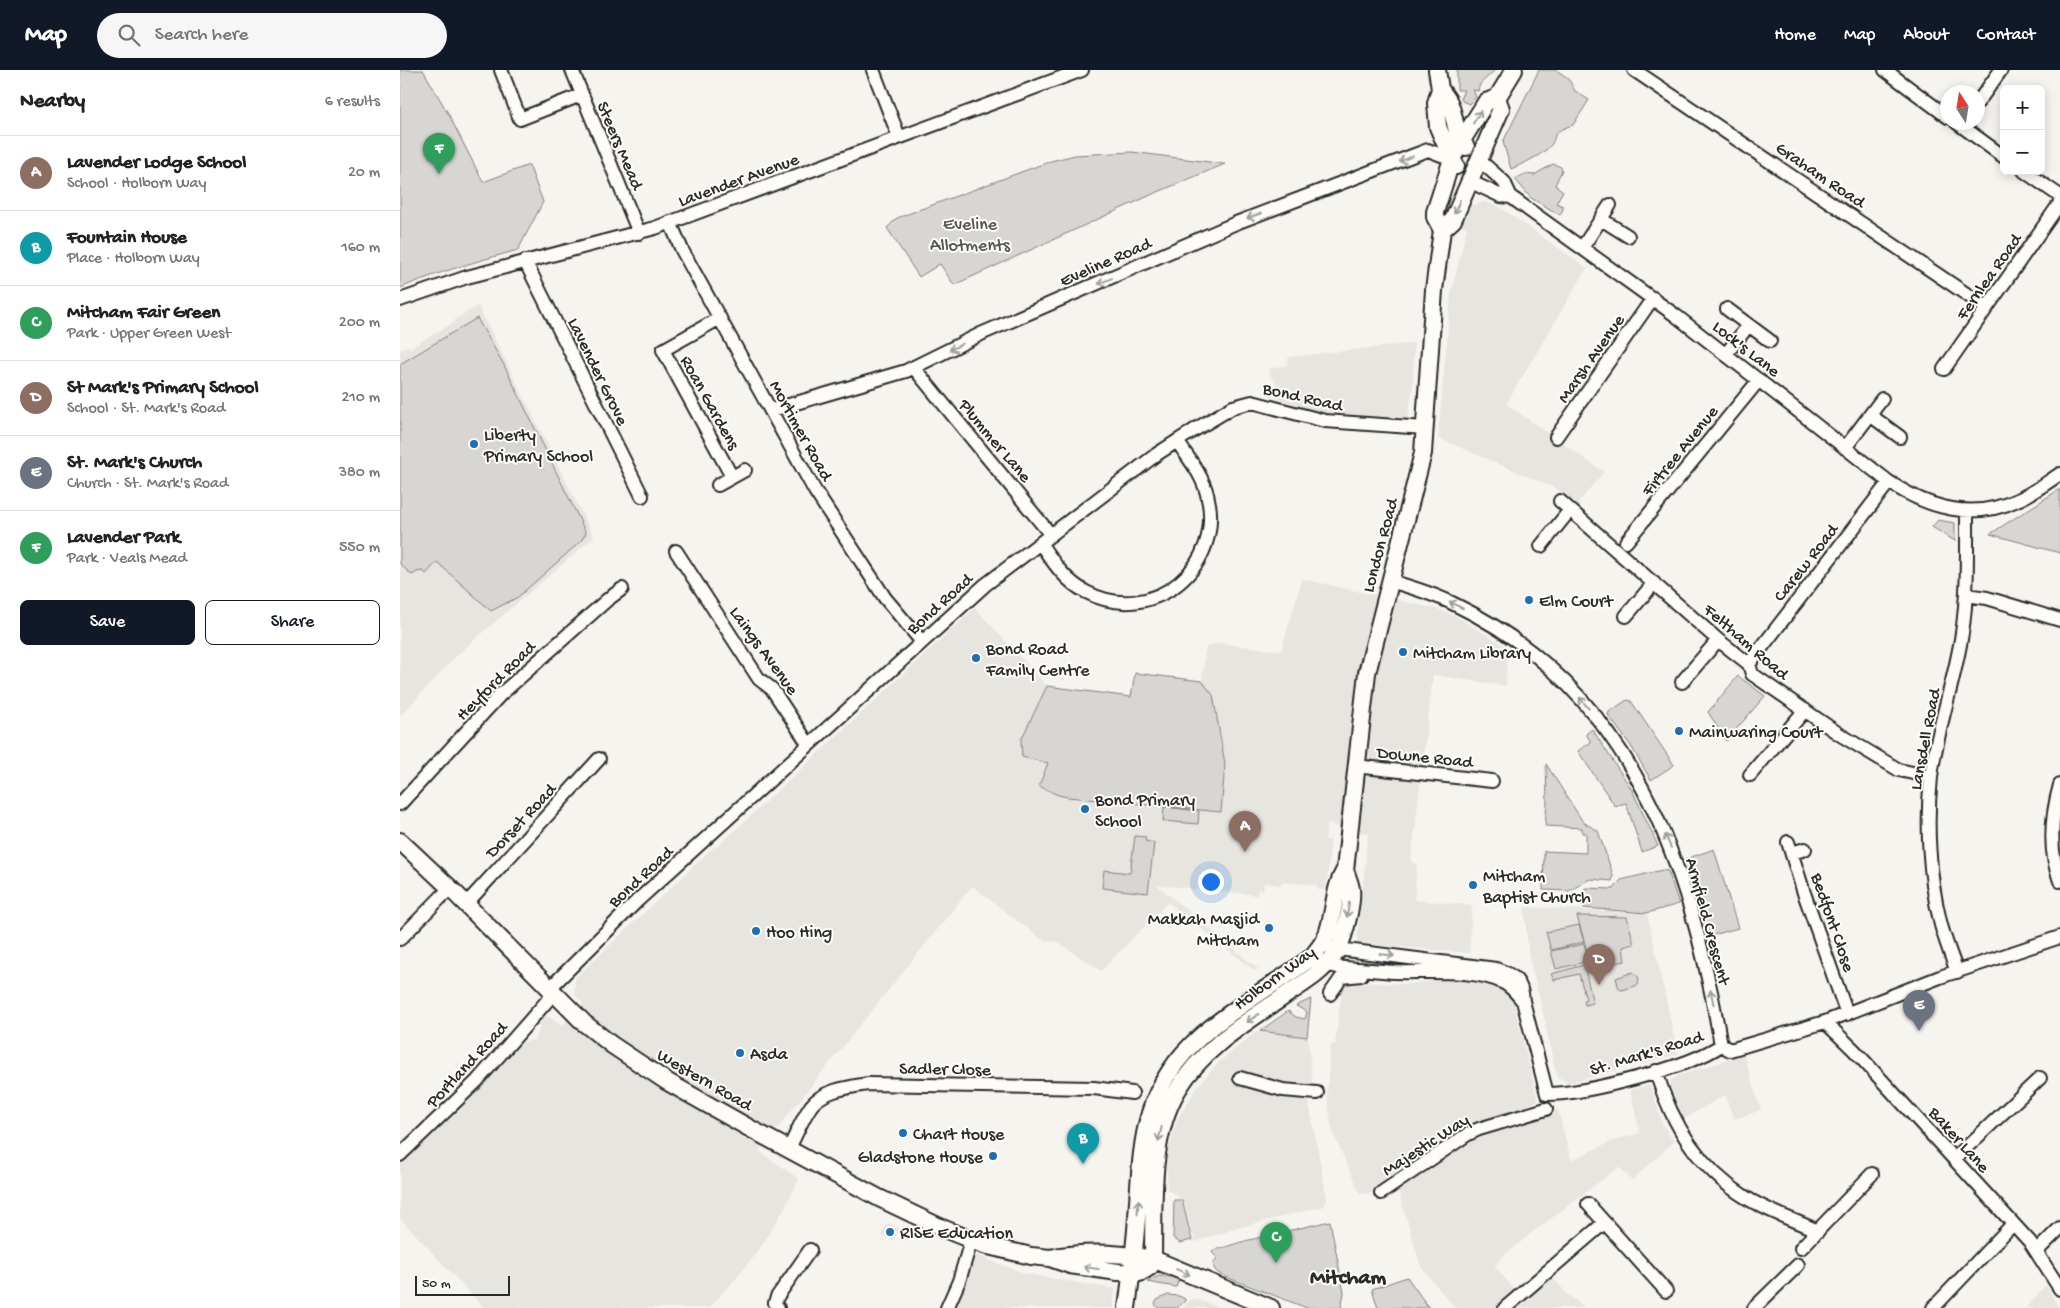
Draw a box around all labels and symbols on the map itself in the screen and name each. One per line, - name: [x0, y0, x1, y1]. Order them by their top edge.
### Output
- north arrow: [1940, 85, 1985, 130]
- street label: Steers Mead: [591, 99, 647, 195]
- one-way arrow: [1473, 111, 1483, 125]
- pin: F: [423, 133, 455, 174]
- street label: Graham Road: [1771, 138, 1870, 215]
- street label: Lavender Avenue: [676, 150, 803, 213]
- one-way arrow: [1399, 154, 1414, 164]
- one-way arrow: [1452, 199, 1462, 214]
- one-way arrow: [1247, 212, 1262, 221]
- park label: Eveline Allotments: [930, 215, 1011, 257]
- street label: Fernlea Road: [1952, 229, 2028, 325]
- street label: Eveline Road: [1057, 233, 1156, 293]
- one-way arrow: [1098, 276, 1113, 286]
- street label: Marsh Avenue: [1554, 310, 1631, 408]
- street label: Lavender Grove: [562, 315, 632, 430]
- street label: Lock's Lane: [1707, 317, 1784, 383]
- one-way arrow: [949, 342, 964, 352]
- street label: Roan Gardens: [674, 352, 744, 455]
- street label: Mortimer Road: [764, 377, 837, 486]
- street label: Bond Road: [1260, 379, 1346, 418]
- street label: Plummer Lane: [953, 395, 1035, 488]
- street label: Firtree Avenue: [1637, 402, 1724, 502]
- place label: Liberty Primary School: [483, 426, 593, 468]
- marker: Liberty Primary School: [468, 438, 480, 450]
- street label: London Road: [1359, 495, 1404, 595]
- street label: Carew Road: [1770, 519, 1845, 607]
- street label: Bond Road: [903, 569, 979, 641]
- place label: Elm Court: [1539, 592, 1614, 613]
- marker: Elm Court: [1523, 594, 1535, 606]
- one-way arrow: [1449, 600, 1464, 609]
- street label: Feltham Road: [1698, 600, 1793, 686]
- street label: Laings Avenue: [724, 603, 803, 700]
- street label: Heyford Road: [453, 637, 542, 726]
- place label: Bond Road Family Centre: [985, 640, 1090, 682]
- place label: Mitcham Library: [1413, 644, 1531, 665]
- marker: Mitcham Library: [1397, 646, 1409, 658]
- marker: Bond Road Family Centre: [970, 652, 982, 664]
- street label: Lansdell Road: [1906, 685, 1947, 792]
- one-way arrow: [1578, 696, 1590, 709]
- place label: Mainwaring Court: [1689, 723, 1824, 744]
- marker: Mainwaring Court: [1673, 725, 1685, 737]
- street label: Downe Road: [1375, 743, 1475, 774]
- street label: Dorset Road: [481, 779, 563, 864]
- place label: Bond Primary School: [1094, 791, 1195, 833]
- marker: Bond Primary School: [1079, 803, 1091, 815]
- pin: A: [1229, 811, 1261, 852]
- one-way arrow: [1662, 834, 1672, 849]
- street label: Bond Road: [604, 841, 680, 914]
- street label: Armfield Crescent: [1680, 856, 1734, 989]
- place label: Mitcham Baptist Church: [1482, 867, 1591, 909]
- your location: [1198, 869, 1224, 895]
- street label: Bedfont Close: [1805, 870, 1859, 976]
- marker: Mitcham Baptist Church: [1467, 879, 1479, 891]
- one-way arrow: [1343, 902, 1353, 918]
- place label: Makkah Masjid Mitcham: [1148, 910, 1260, 952]
- marker: Makkah Masjid Mitcham: [1263, 922, 1275, 934]
- place label: Hoo Hing: [766, 923, 832, 944]
- marker: Hoo Hing: [750, 925, 762, 937]
- street label: Holborn Way: [1231, 942, 1320, 1016]
- pin: D: [1583, 944, 1615, 985]
- one-way arrow: [1378, 950, 1394, 960]
- one-way arrow: [1707, 989, 1716, 1005]
- pin: E: [1903, 990, 1935, 1031]
- one-way arrow: [1246, 1013, 1260, 1023]
- street label: Portland Road: [422, 1017, 514, 1114]
- street label: St. Mark's Road: [1588, 1027, 1707, 1082]
- street label: Western Road: [652, 1045, 756, 1118]
- place label: Asda: [750, 1045, 789, 1066]
- marker: Asda: [734, 1047, 746, 1059]
- street label: Sadler Close: [899, 1059, 992, 1082]
- street label: Baker Lane: [1922, 1103, 1994, 1179]
- street label: Majestic Way: [1379, 1110, 1474, 1182]
- pin: B: [1067, 1123, 1099, 1164]
- place label: Chart House: [913, 1125, 1005, 1146]
- one-way arrow: [1155, 1125, 1164, 1141]
- marker: Chart House: [897, 1127, 909, 1139]
- place label: Gladstone House: [858, 1148, 984, 1169]
- marker: Gladstone House: [987, 1150, 999, 1162]
- one-way arrow: [1133, 1200, 1142, 1216]
- pin: C: [1260, 1222, 1292, 1263]
- place label: RISE Education: [900, 1224, 1013, 1245]
- marker: RISE Education: [884, 1226, 896, 1238]
- one-way arrow: [1083, 1263, 1099, 1273]
- district label: Mitcham: [1310, 1266, 1386, 1292]
- one-way arrow: [1175, 1268, 1190, 1278]
- scale bar: [415, 1273, 510, 1296]

